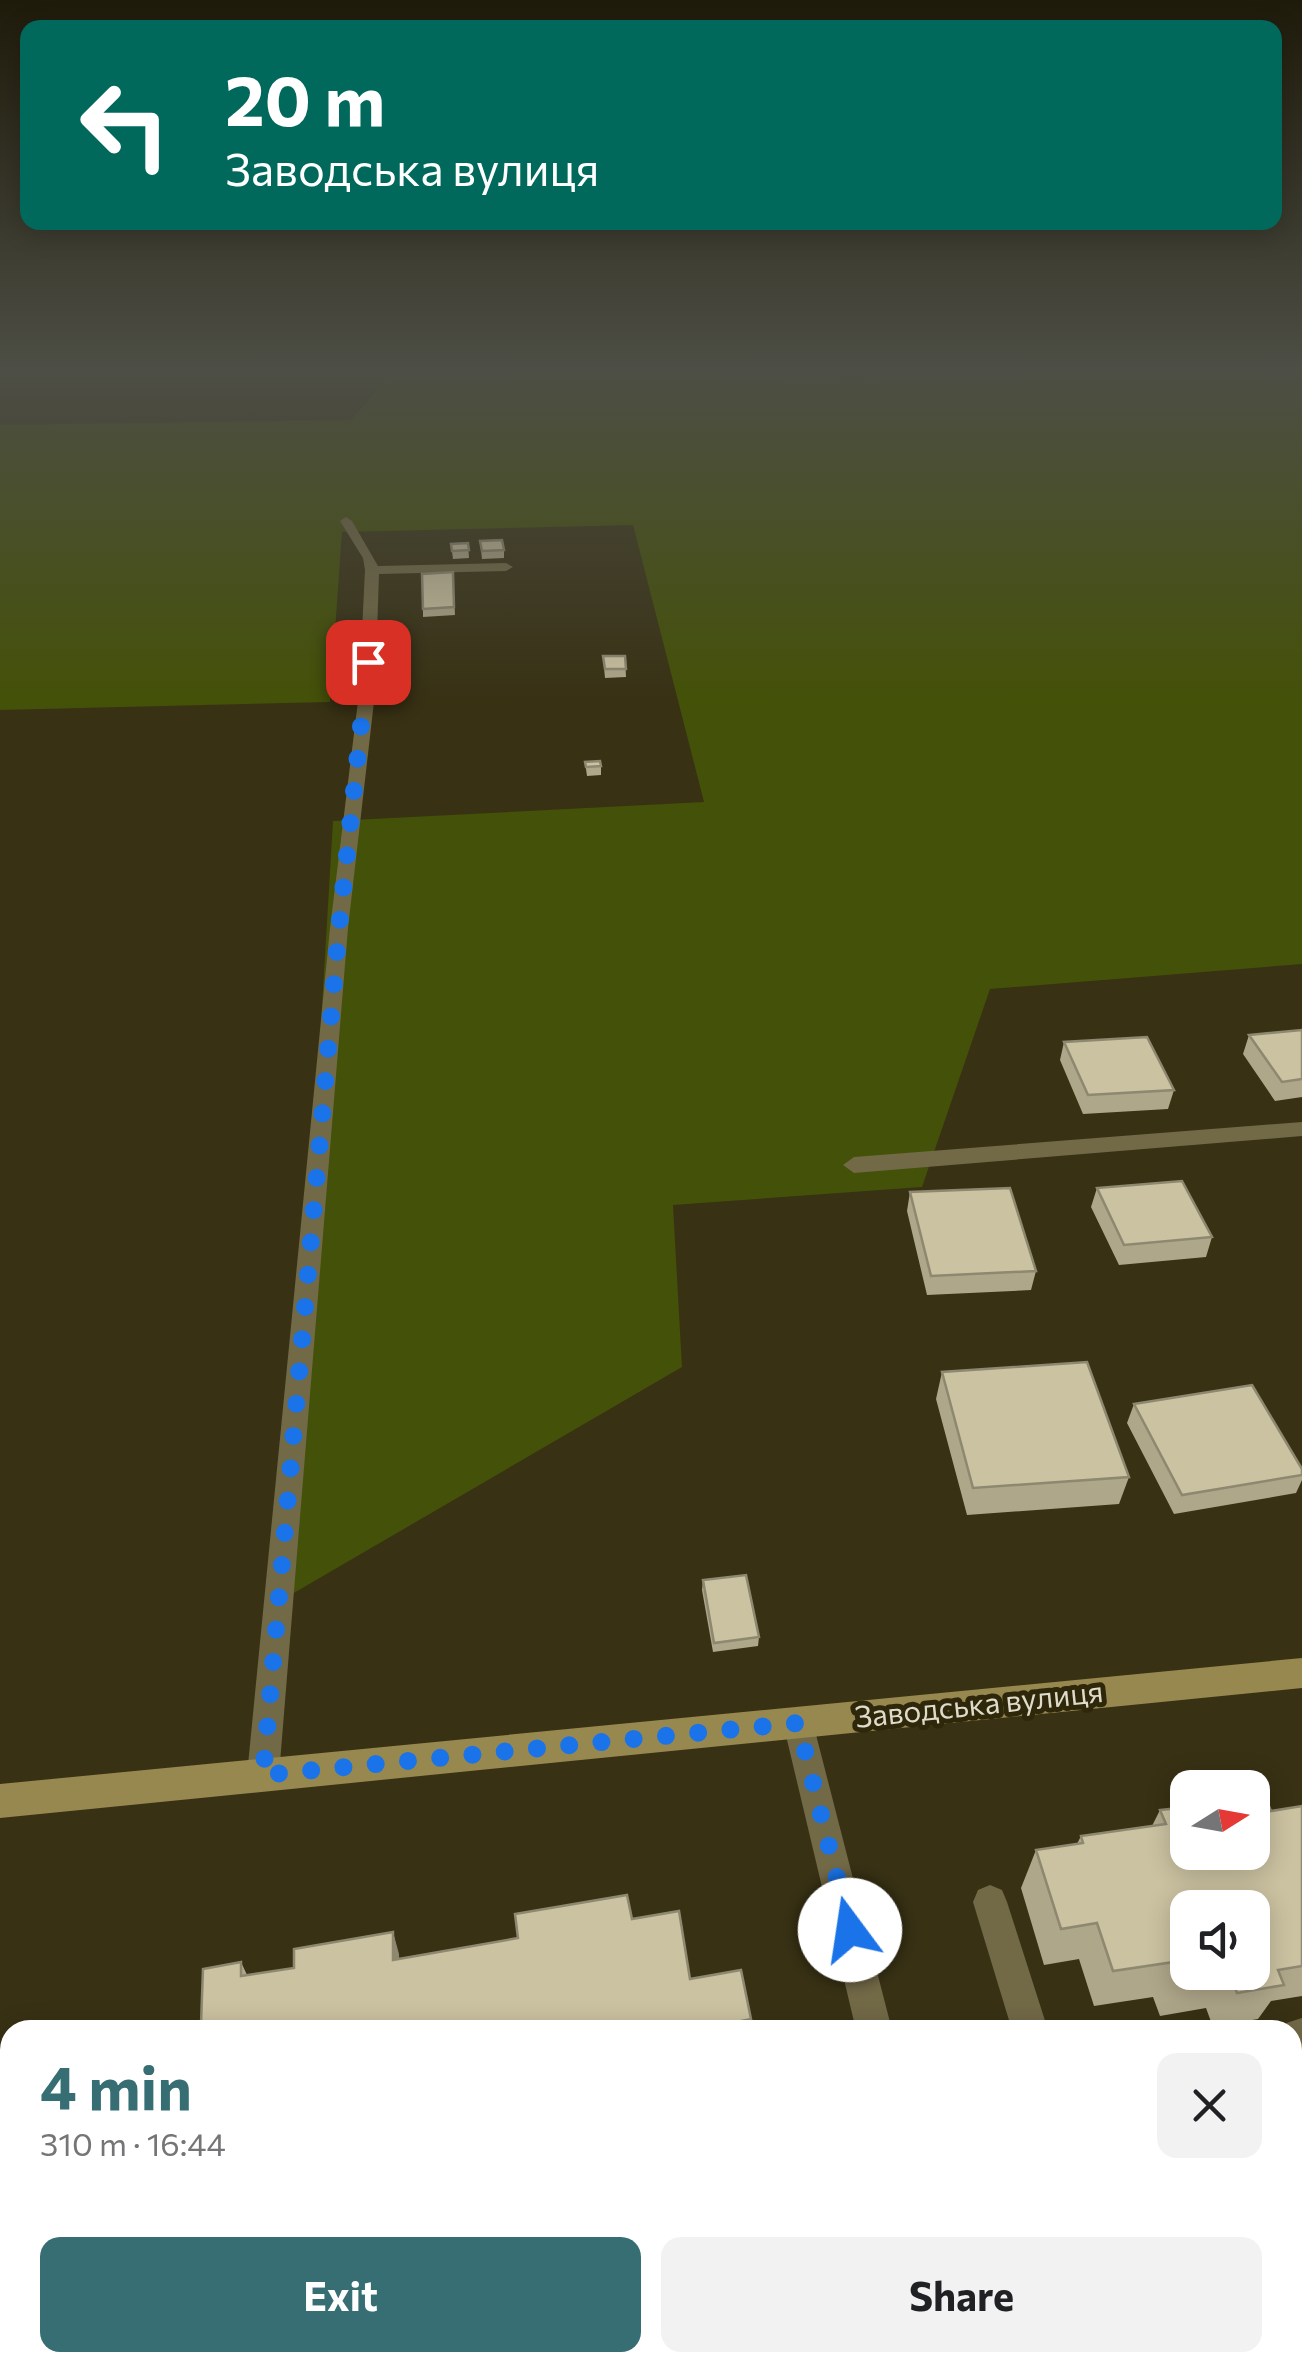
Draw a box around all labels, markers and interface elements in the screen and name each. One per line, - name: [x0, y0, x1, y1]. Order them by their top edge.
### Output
- text: 20 m: [225, 55, 385, 140]
- icon: left: [60, 60, 190, 190]
- text: Заводська вулиця: [225, 140, 599, 195]
- pin: [326, 620, 411, 705]
- icon: arrive: [341, 635, 396, 690]
- street label: Заводська вулиця: [853, 1671, 1105, 1734]
- north arrow: [1170, 1770, 1270, 1870]
- map controls: [1170, 1770, 1270, 1990]
- position arrow: [798, 1878, 902, 1982]
- button: sound: [1170, 1890, 1270, 1990]
- text: 4 min: [40, 2049, 192, 2122]
- button: close: [1157, 2053, 1262, 2158]
- text: 310 m · 16:44: [40, 2123, 226, 2163]
- button: Exit: [40, 2237, 641, 2352]
- button: Share: [661, 2237, 1262, 2352]

